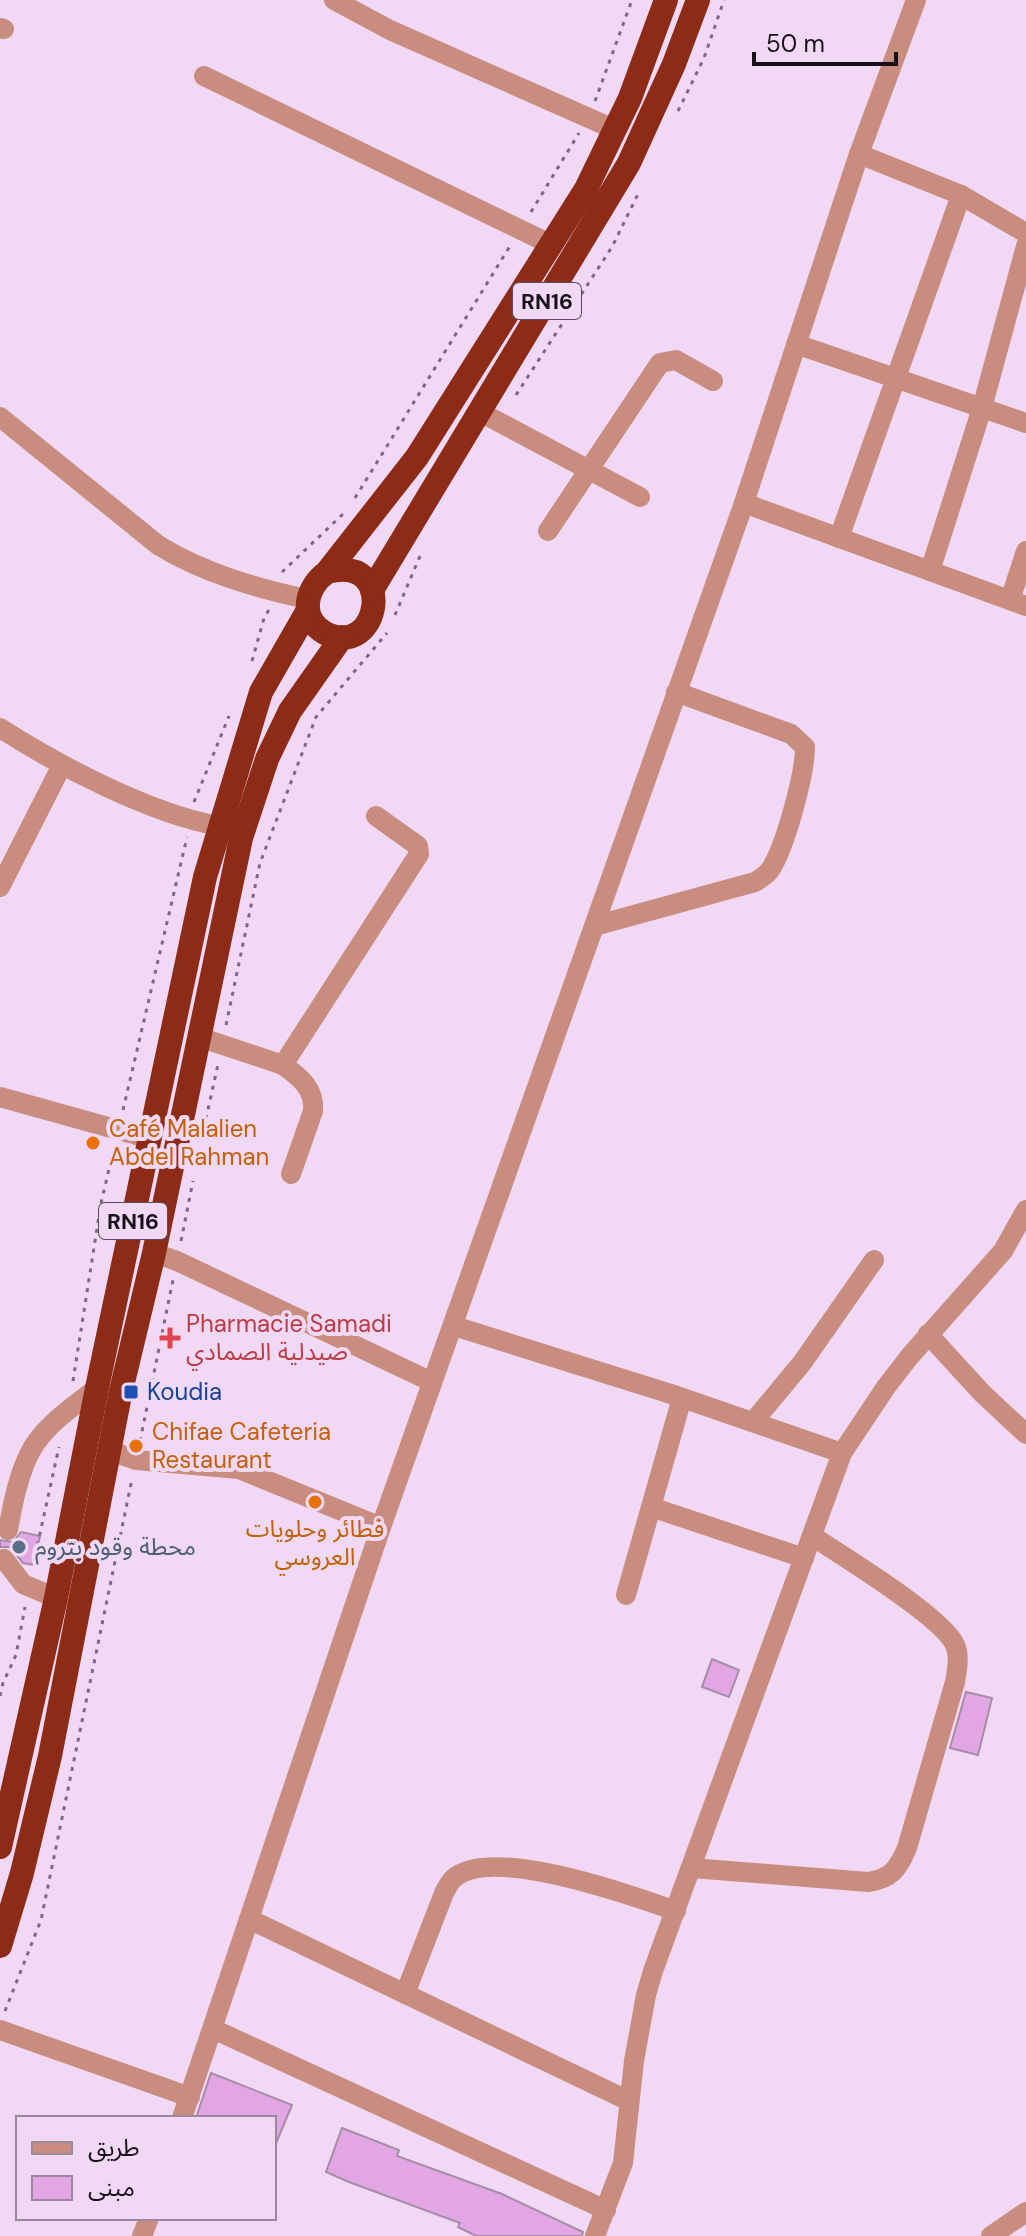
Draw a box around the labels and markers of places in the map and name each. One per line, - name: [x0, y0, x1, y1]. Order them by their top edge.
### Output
- place label: Café Malalien Abdel Rahman: [109, 1113, 269, 1172]
- marker: Café Malalien Abdel Rahman: [84, 1134, 102, 1152]
- place label: Pharmacie Samadi صيدلية الصمادي: [186, 1308, 392, 1371]
- marker: Pharmacie Samadi صيدلية الصمادي: [161, 1329, 179, 1347]
- place label: Koudia: [147, 1376, 222, 1407]
- marker: Koudia: [122, 1383, 140, 1401]
- place label: Chifae Cafeteria Restaurant: [152, 1416, 331, 1475]
- marker: Chifae Cafeteria Restaurant: [127, 1437, 145, 1455]
- marker: فطائر وحلويات العروسي: [306, 1493, 324, 1511]
- place label: فطائر وحلويات العروسي: [246, 1513, 384, 1576]
- place label: محطة وقود بتروم: [35, 1531, 196, 1565]
- marker: محطة وقود بتروم: [10, 1538, 28, 1556]

